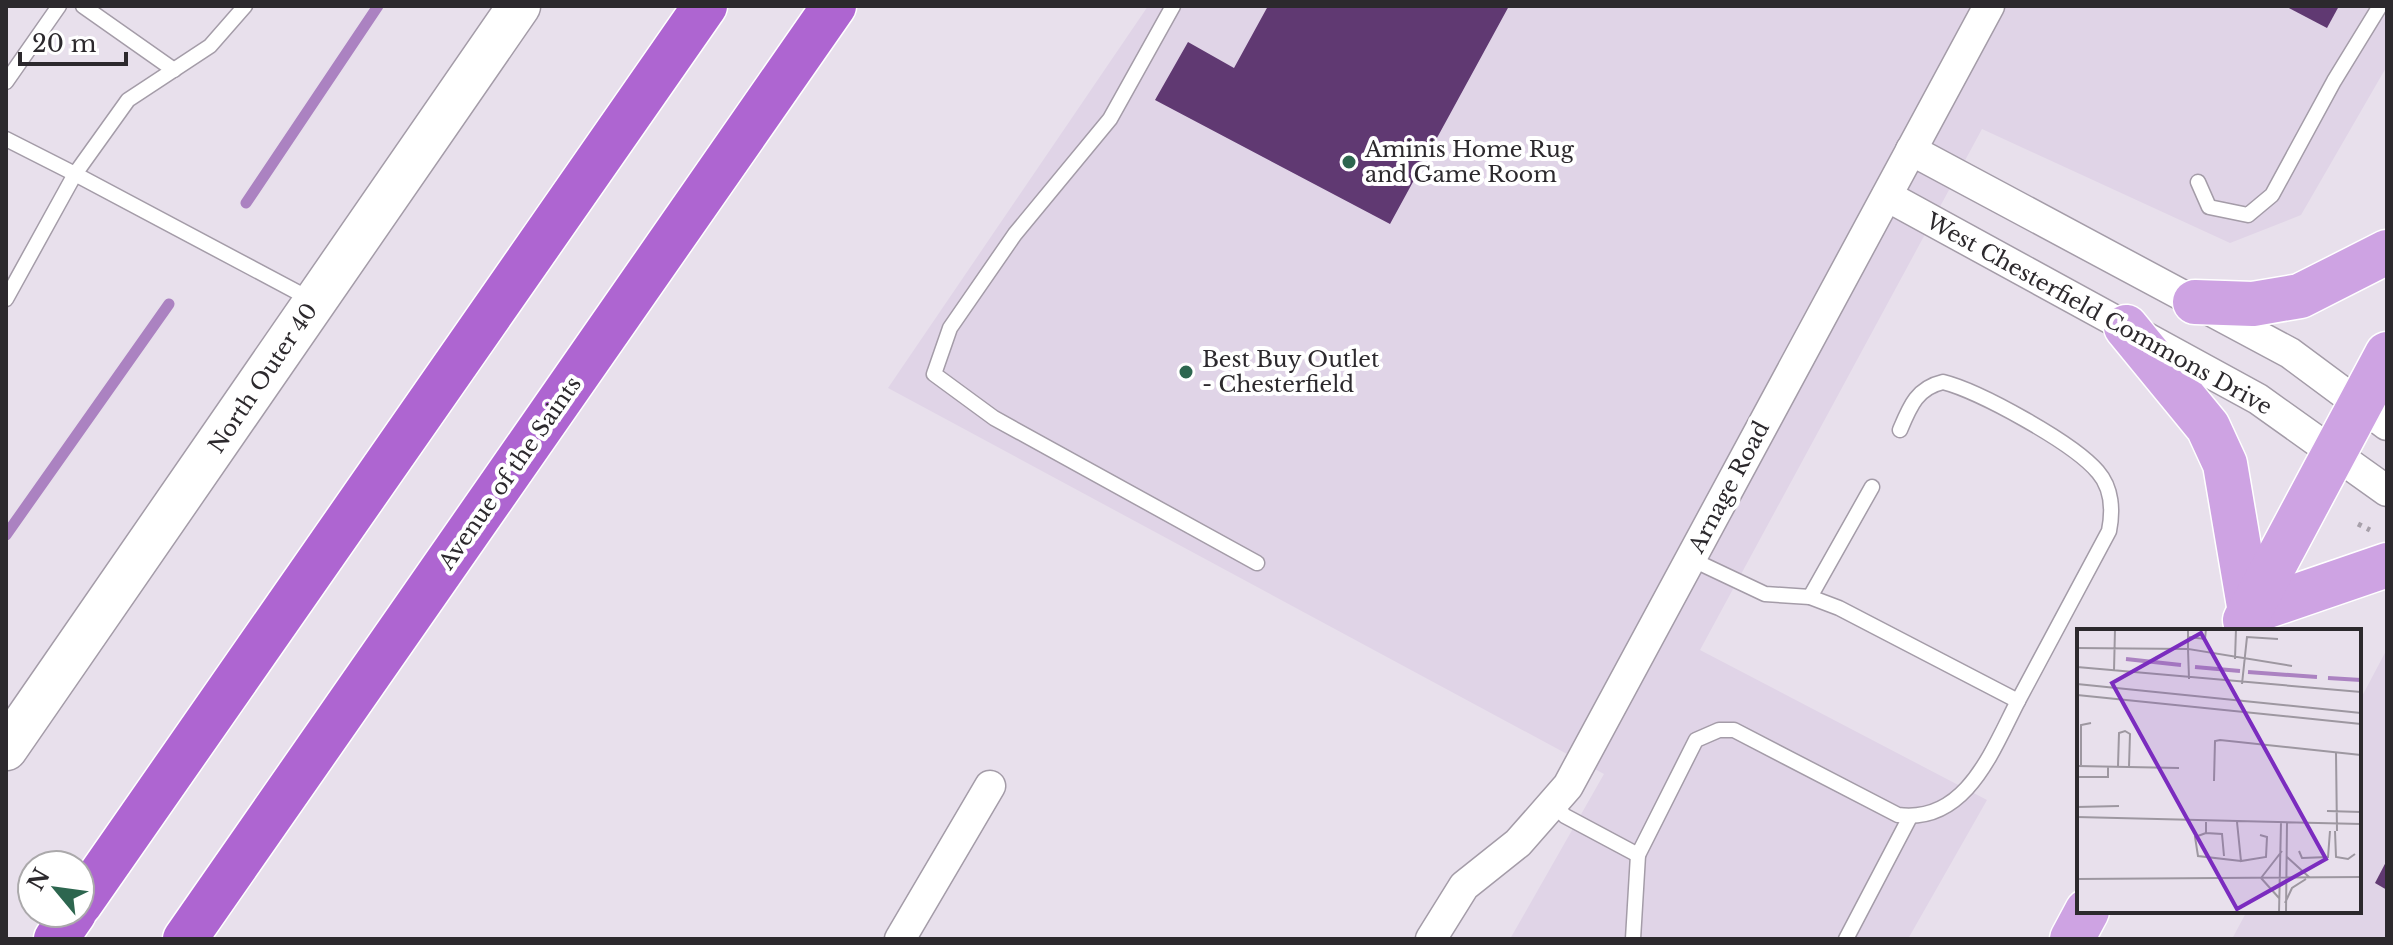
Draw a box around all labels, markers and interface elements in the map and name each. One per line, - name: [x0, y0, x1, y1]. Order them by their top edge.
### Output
- scale bar: [20, 16, 126, 66]
- text: 20 m: [32, 29, 97, 58]
- place label: Aminis Home Rug and Game Room: [1364, 136, 1575, 188]
- marker: Aminis Home Rug and Game Room: [1340, 153, 1358, 171]
- street label: West Chesterfield Commons Drive: [1920, 207, 2277, 421]
- street label: North Outer 40: [203, 298, 323, 458]
- place label: Best Buy Outlet - Chesterfield: [1202, 346, 1380, 398]
- marker: Best Buy Outlet - Chesterfield: [1177, 363, 1195, 381]
- street label: Avenue of the Saints: [433, 371, 587, 576]
- street label: Arnage Road: [1682, 416, 1775, 558]
- inset map: [2077, 629, 2361, 913]
- north arrow: [16, 849, 96, 929]
- text: N: [22, 864, 56, 895]

